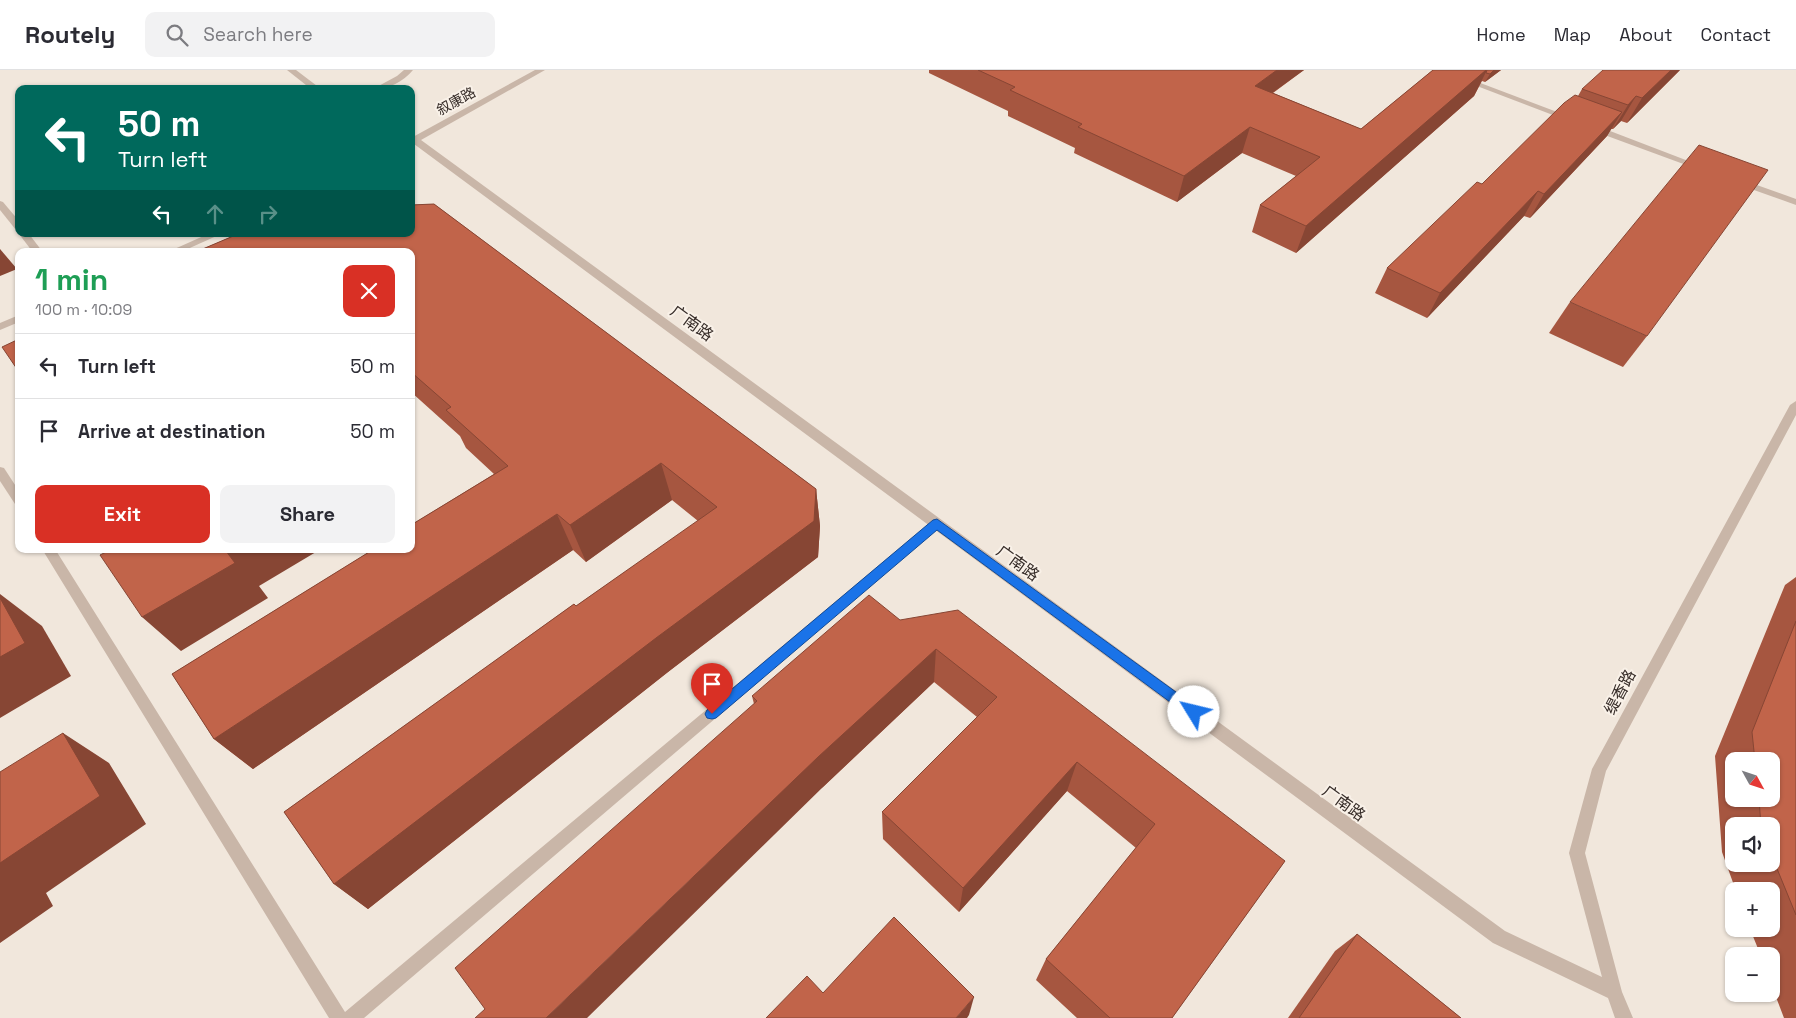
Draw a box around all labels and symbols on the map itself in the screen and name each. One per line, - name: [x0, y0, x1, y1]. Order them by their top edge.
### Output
- street label: 叙康路: [433, 83, 479, 119]
- street label: 广南路: [666, 300, 718, 346]
- street label: 广南路: [992, 540, 1044, 586]
- pin: [691, 663, 733, 714]
- street label: 缇香路: [1599, 666, 1641, 718]
- position arrow: [1167, 685, 1219, 737]
- north arrow: [1725, 752, 1780, 808]
- street label: 广南路: [1318, 780, 1370, 826]

